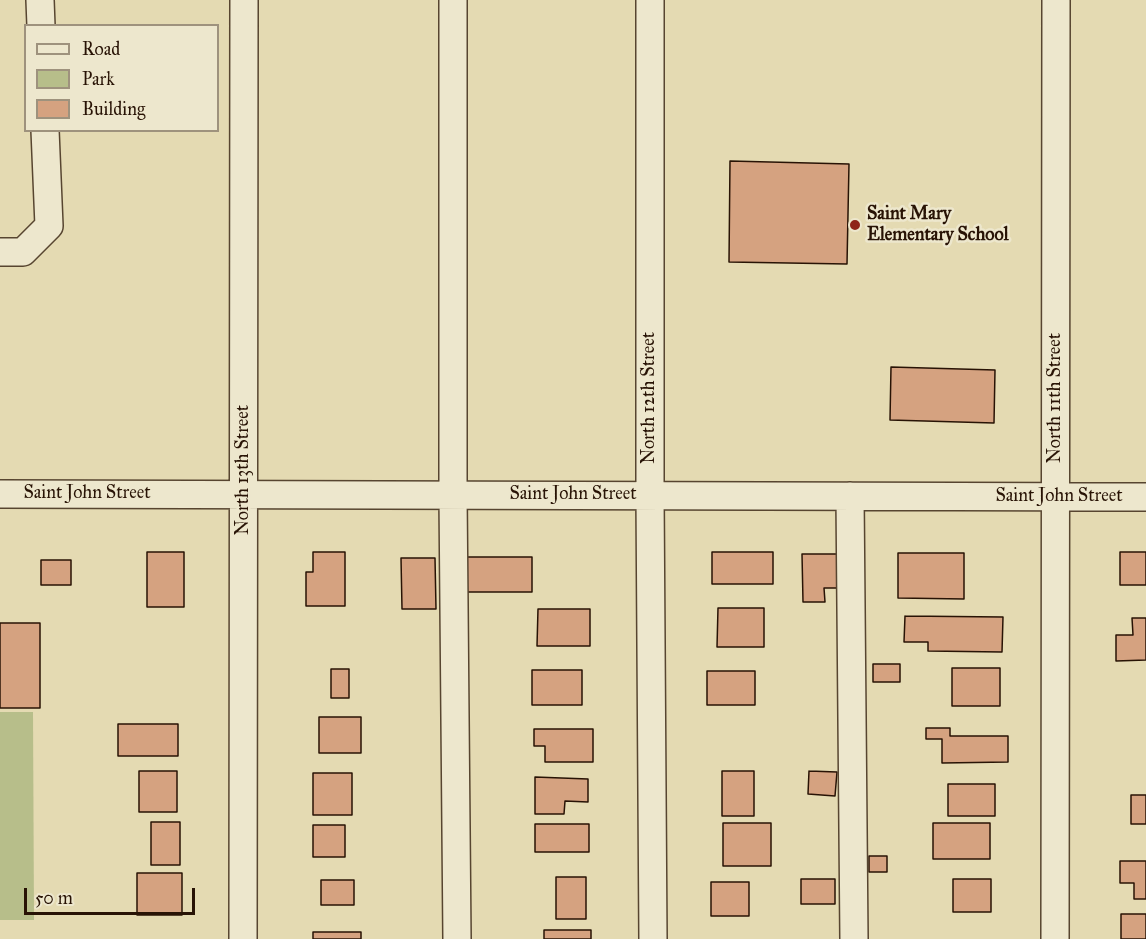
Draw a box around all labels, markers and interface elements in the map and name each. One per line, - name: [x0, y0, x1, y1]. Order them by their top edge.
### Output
- legend: [24, 24, 219, 132]
- text: Road: [82, 38, 120, 60]
- text: Park: [82, 68, 115, 90]
- text: Building: [82, 98, 145, 120]
- place label: Saint Mary Elementary School: [867, 204, 1009, 246]
- marker: Saint Mary Elementary School: [848, 218, 862, 232]
- street label: North 12th Street: [639, 332, 661, 464]
- street label: North 11th Street: [1045, 333, 1067, 463]
- street label: North 13th Street: [233, 405, 255, 535]
- street label: Saint John Street: [23, 483, 151, 505]
- street label: Saint John Street: [509, 484, 637, 506]
- street label: Saint John Street: [995, 486, 1123, 508]
- scale bar: [27, 876, 198, 914]
- text: 50 m: [35, 887, 73, 909]

